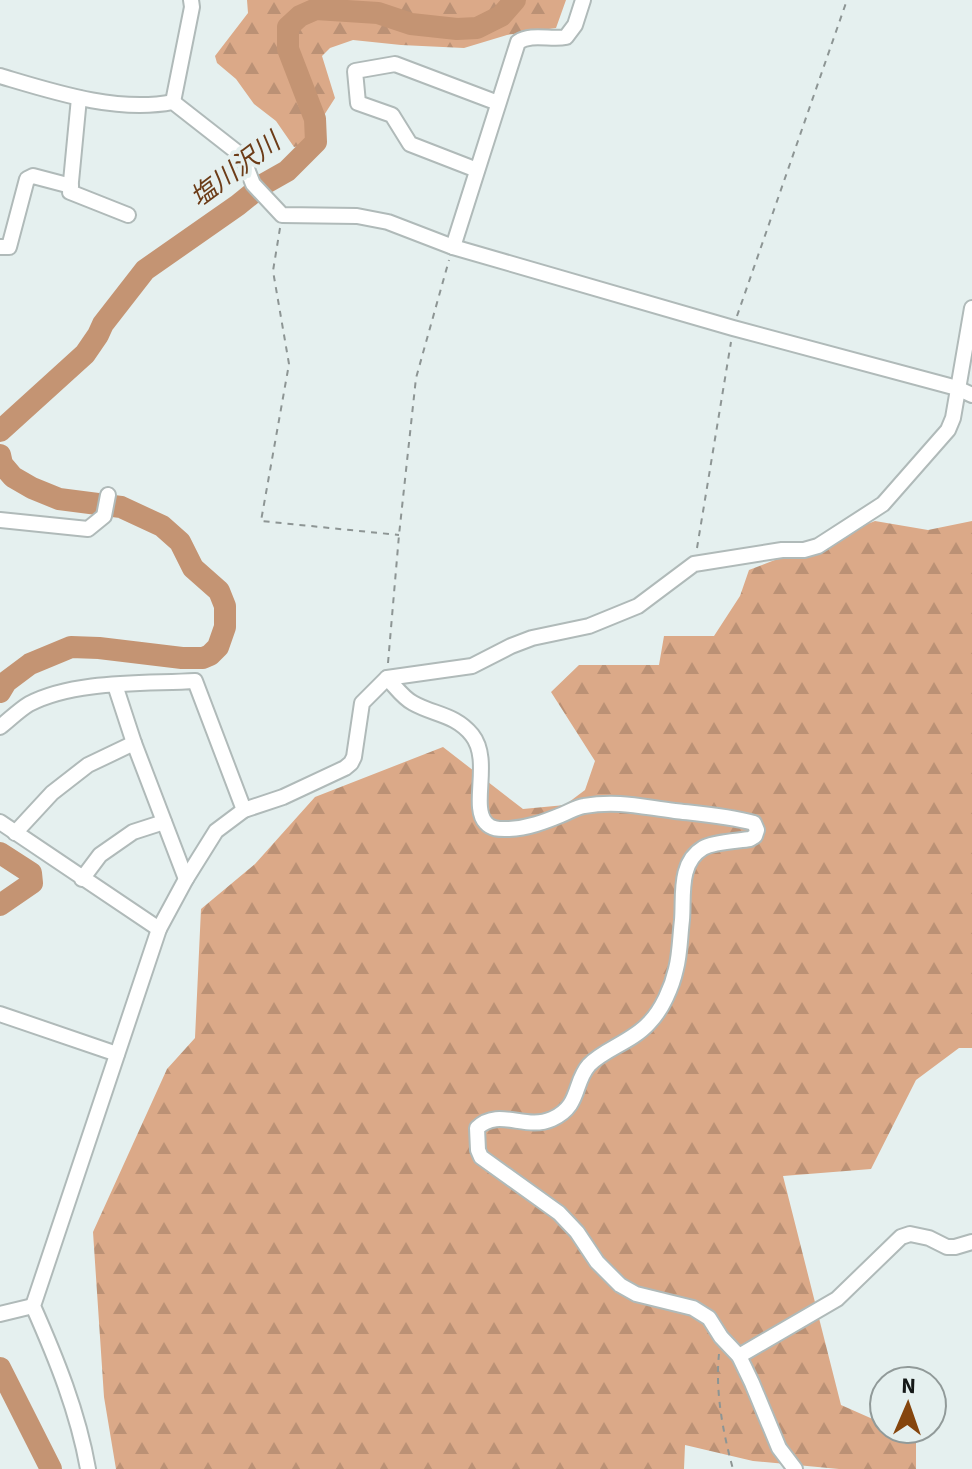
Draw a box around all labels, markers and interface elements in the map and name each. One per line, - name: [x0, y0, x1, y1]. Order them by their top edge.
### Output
- water label: 塩川沢川: [182, 122, 290, 216]
- north arrow: [868, 1365, 948, 1445]
- text: N: [901, 1370, 917, 1402]

